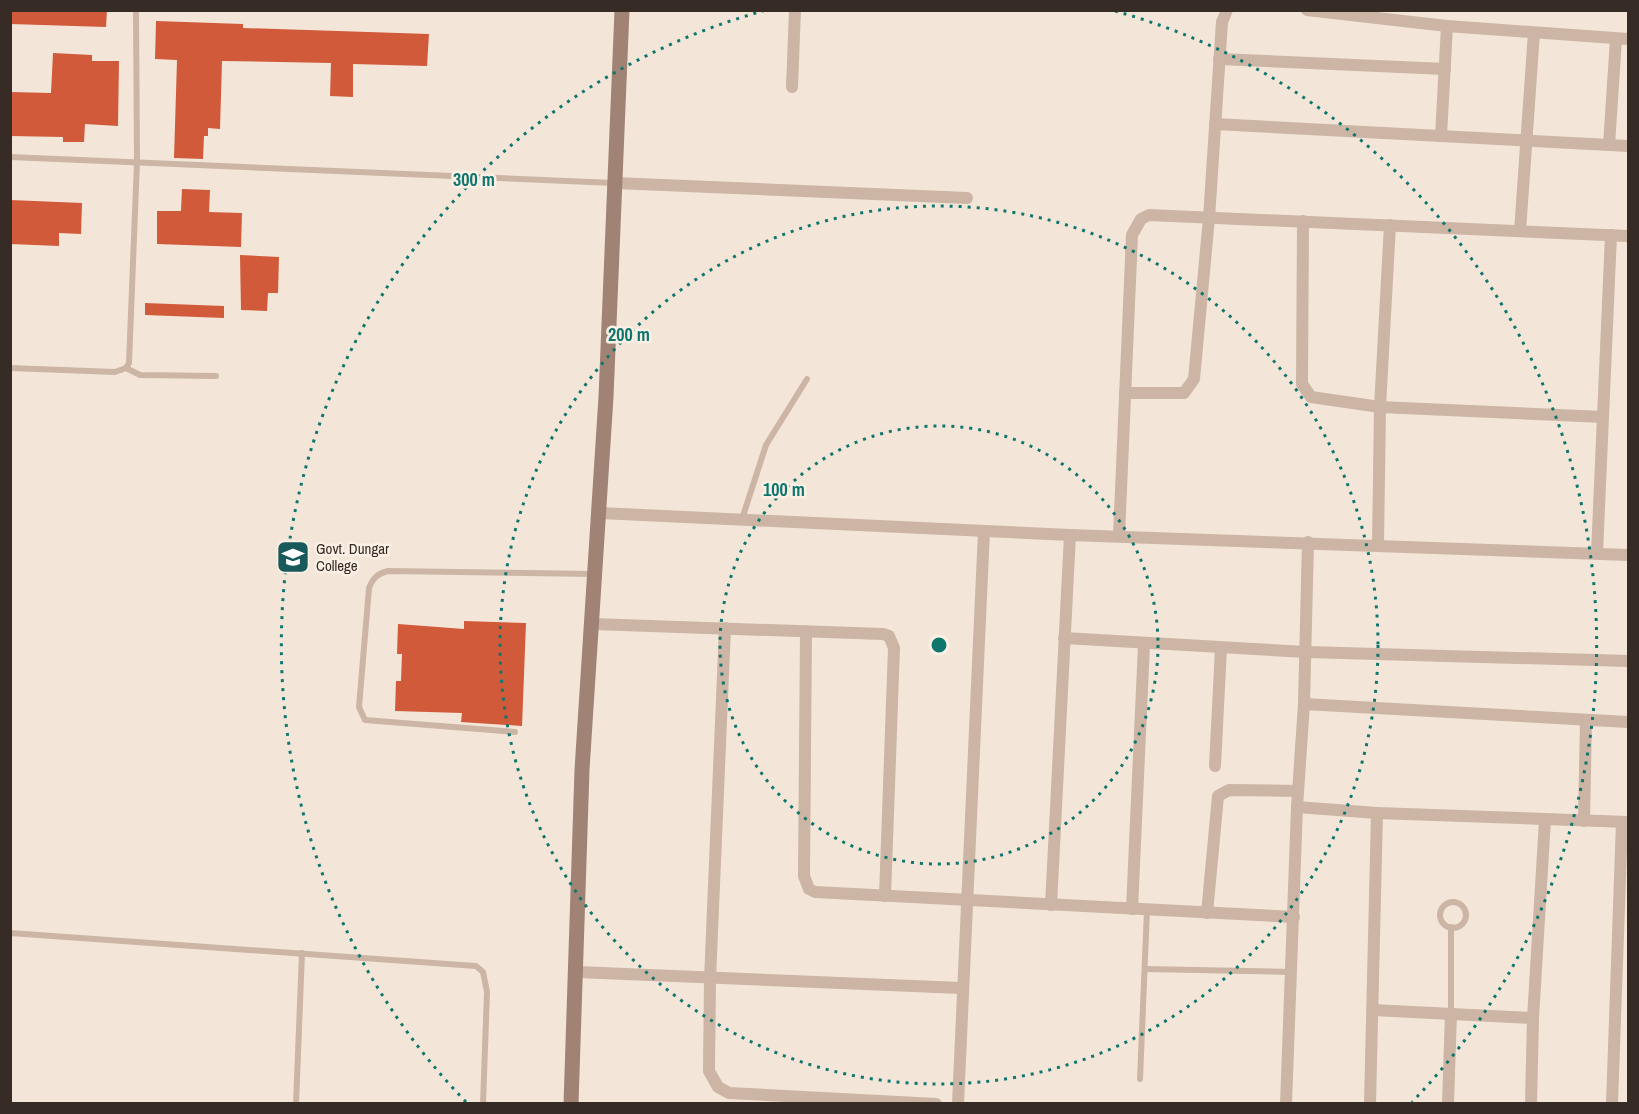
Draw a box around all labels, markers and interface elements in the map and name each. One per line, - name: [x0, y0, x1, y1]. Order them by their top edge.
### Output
- text: 300 m: [453, 167, 495, 192]
- text: 200 m: [608, 322, 650, 347]
- text: 100 m: [763, 477, 805, 502]
- place label: Govt. Dungar College: [316, 538, 389, 576]
- school or university icon: Govt. Dungar College: [275, 539, 311, 575]
- centre of rings: [929, 635, 949, 655]

